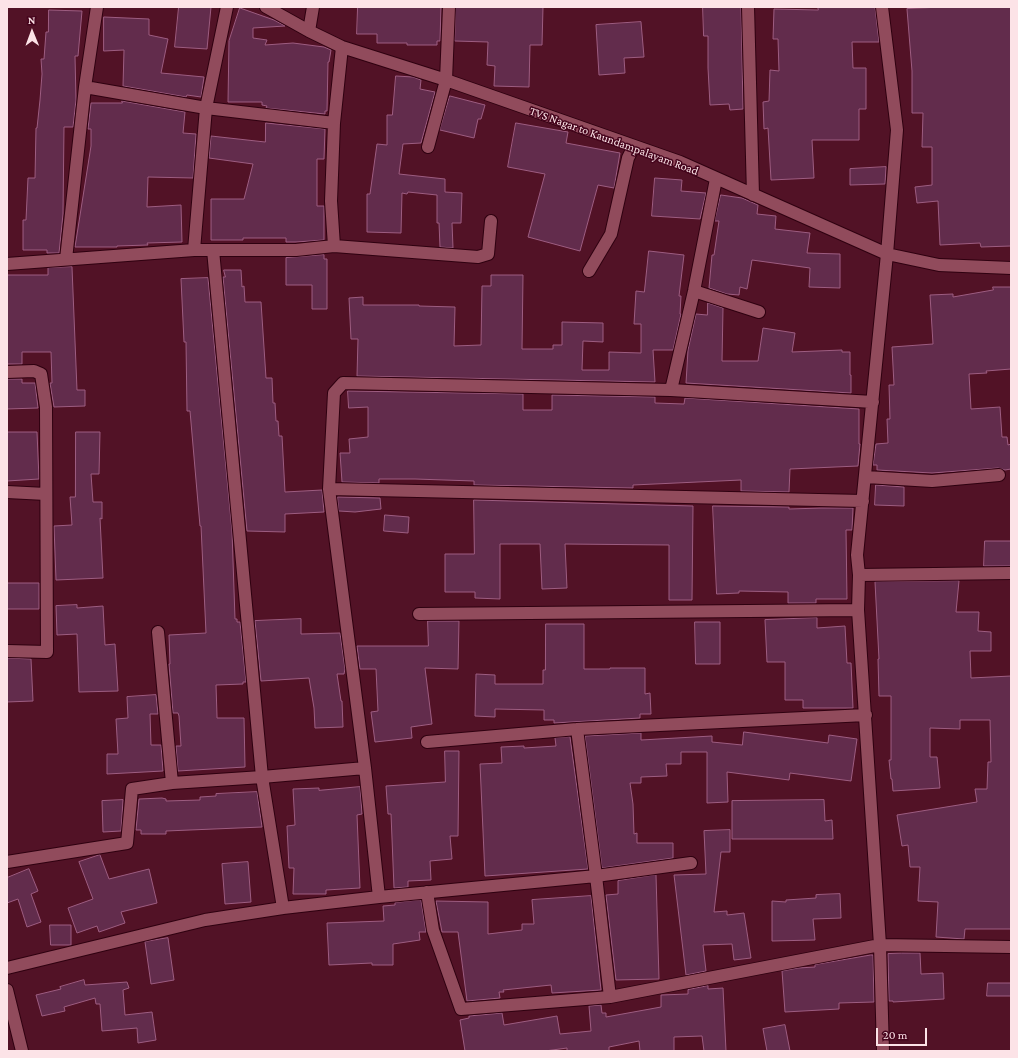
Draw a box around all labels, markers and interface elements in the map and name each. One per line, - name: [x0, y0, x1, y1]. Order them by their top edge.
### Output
- north arrow: [12, 12, 52, 52]
- text: N: [28, 14, 36, 26]
- street label: TVS Nagar to Kaundampalayam Road: [528, 104, 700, 178]
- scale bar: [878, 1020, 929, 1046]
- text: 20 m: [883, 1028, 907, 1042]

